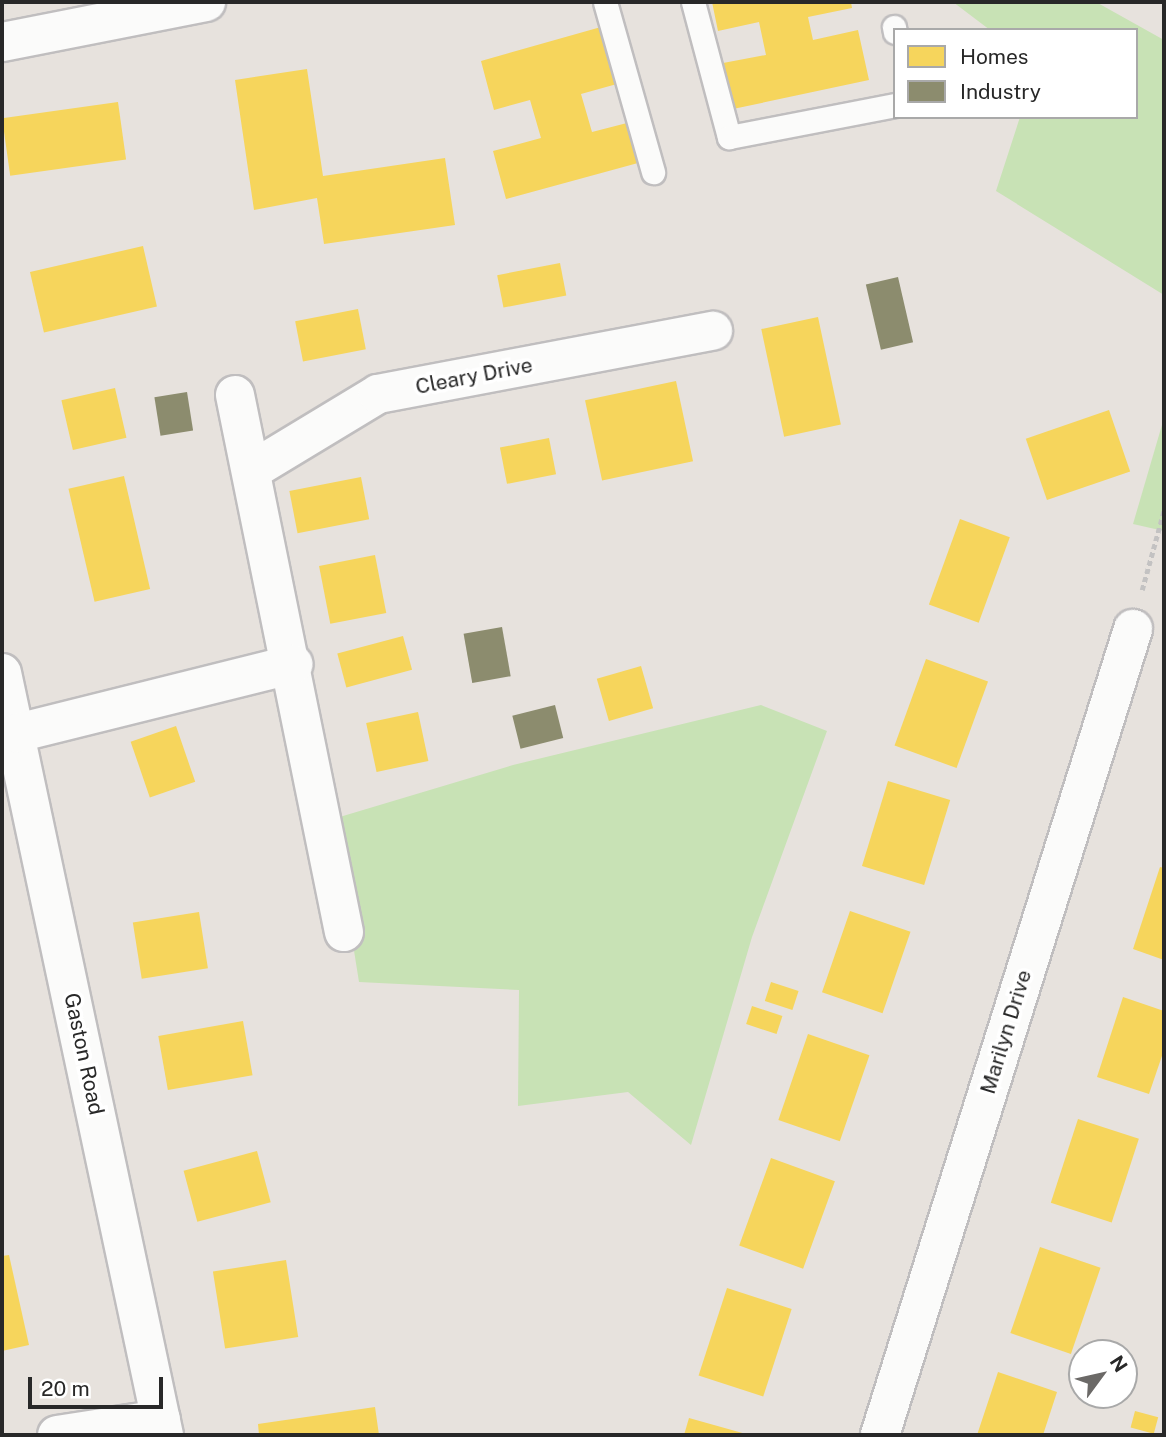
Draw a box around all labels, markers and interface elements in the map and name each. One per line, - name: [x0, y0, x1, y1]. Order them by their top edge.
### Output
- legend: [893, 28, 1138, 119]
- text: Homes: [960, 44, 1028, 69]
- text: Industry: [960, 79, 1041, 104]
- street label: Cleary Drive: [413, 352, 535, 400]
- street label: Marilyn Drive: [975, 967, 1037, 1097]
- street label: Gaston Road: [59, 991, 109, 1117]
- north arrow: [1068, 1339, 1138, 1409]
- text: N: [1106, 1351, 1132, 1376]
- scale bar: [32, 1364, 166, 1408]
- text: 20 m: [41, 1376, 90, 1401]

